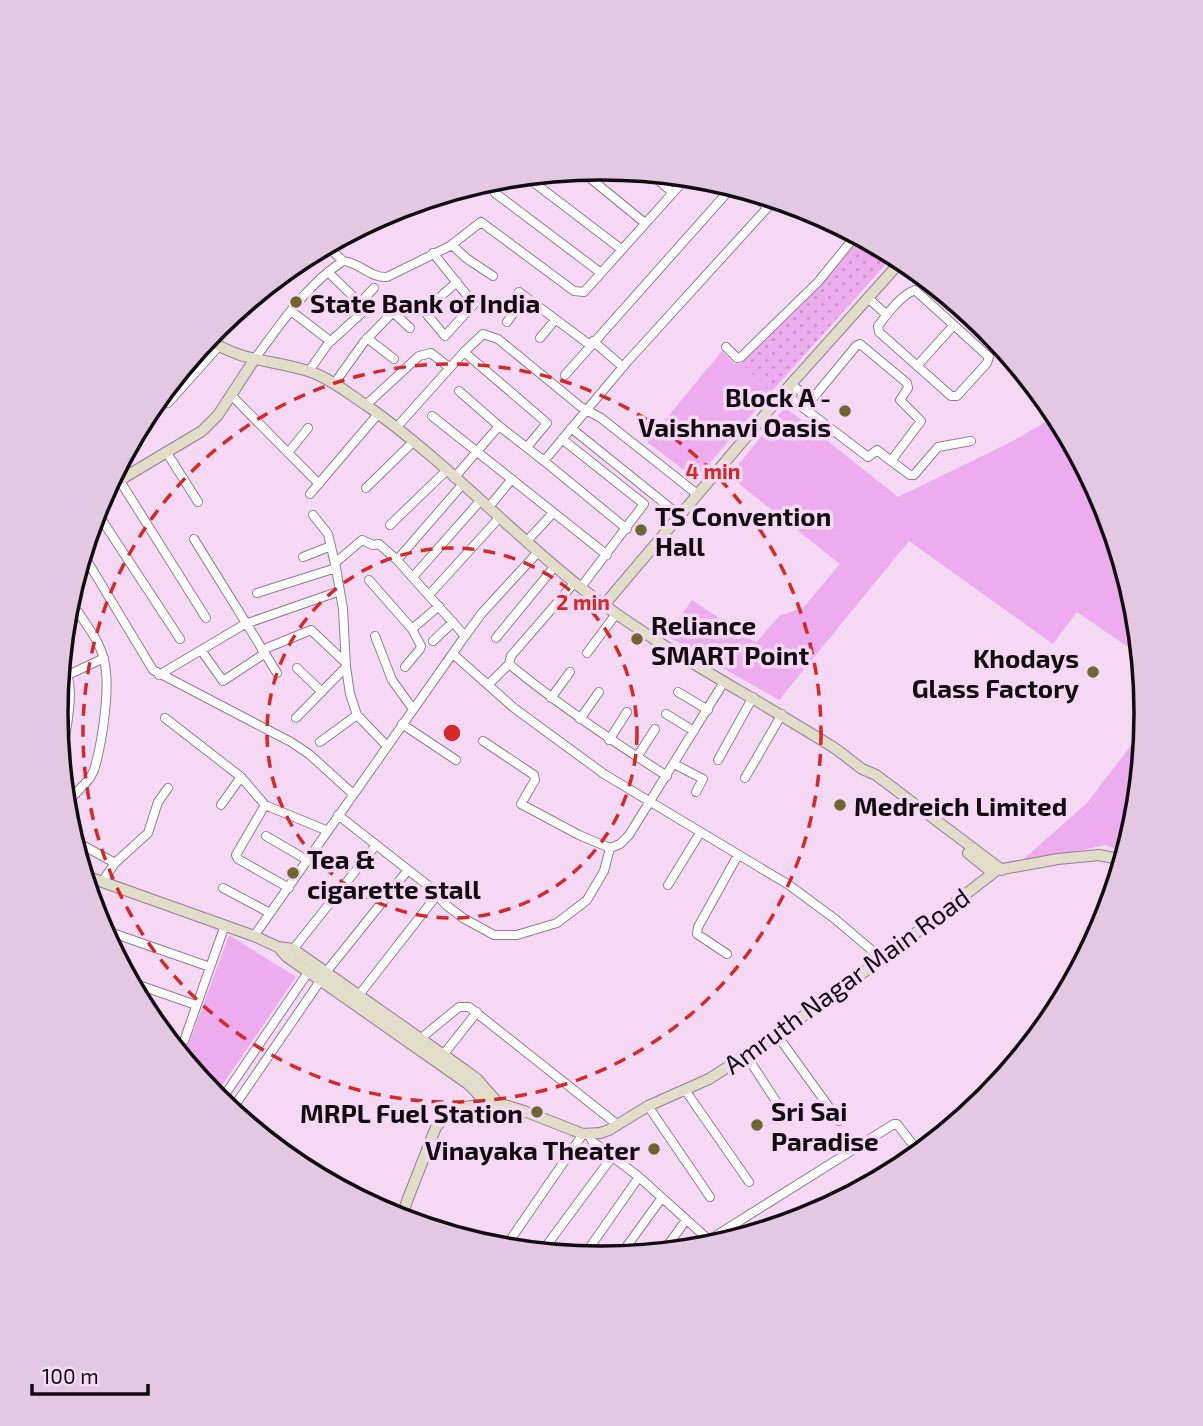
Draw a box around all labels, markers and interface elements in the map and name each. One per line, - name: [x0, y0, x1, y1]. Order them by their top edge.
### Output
- place label: State Bank of India: [310, 287, 540, 318]
- marker: State Bank of India: [288, 294, 304, 310]
- place label: Block A - Vaishnavi Oasis: [638, 381, 831, 442]
- marker: Block A - Vaishnavi Oasis: [837, 403, 853, 419]
- text: 4 min: [686, 458, 740, 483]
- place label: TS Convention Hall: [655, 500, 831, 561]
- marker: TS Convention Hall: [633, 522, 649, 538]
- text: 2 min: [556, 589, 610, 614]
- place label: Reliance SMART Point: [651, 609, 809, 670]
- marker: Reliance SMART Point: [629, 631, 645, 647]
- place label: Khodays Glass Factory: [912, 642, 1079, 704]
- marker: Khodays Glass Factory: [1085, 664, 1101, 680]
- centre of rings: [440, 721, 464, 745]
- place label: Medreich Limited: [854, 790, 1067, 821]
- marker: Medreich Limited: [832, 797, 848, 813]
- place label: Tea & cigarette stall: [307, 843, 481, 904]
- marker: Tea & cigarette stall: [285, 865, 301, 881]
- street label: Amruth Nagar Main Road: [717, 880, 975, 1080]
- place label: Sri Sai Paradise: [771, 1095, 879, 1156]
- place label: MRPL Fuel Station: [300, 1097, 523, 1128]
- marker: MRPL Fuel Station: [529, 1104, 545, 1120]
- marker: Sri Sai Paradise: [749, 1117, 765, 1133]
- place label: Vinayaka Theater: [425, 1134, 640, 1166]
- marker: Vinayaka Theater: [646, 1141, 662, 1157]
- scale bar: [32, 1352, 147, 1396]
- text: 100 m: [42, 1363, 99, 1388]

